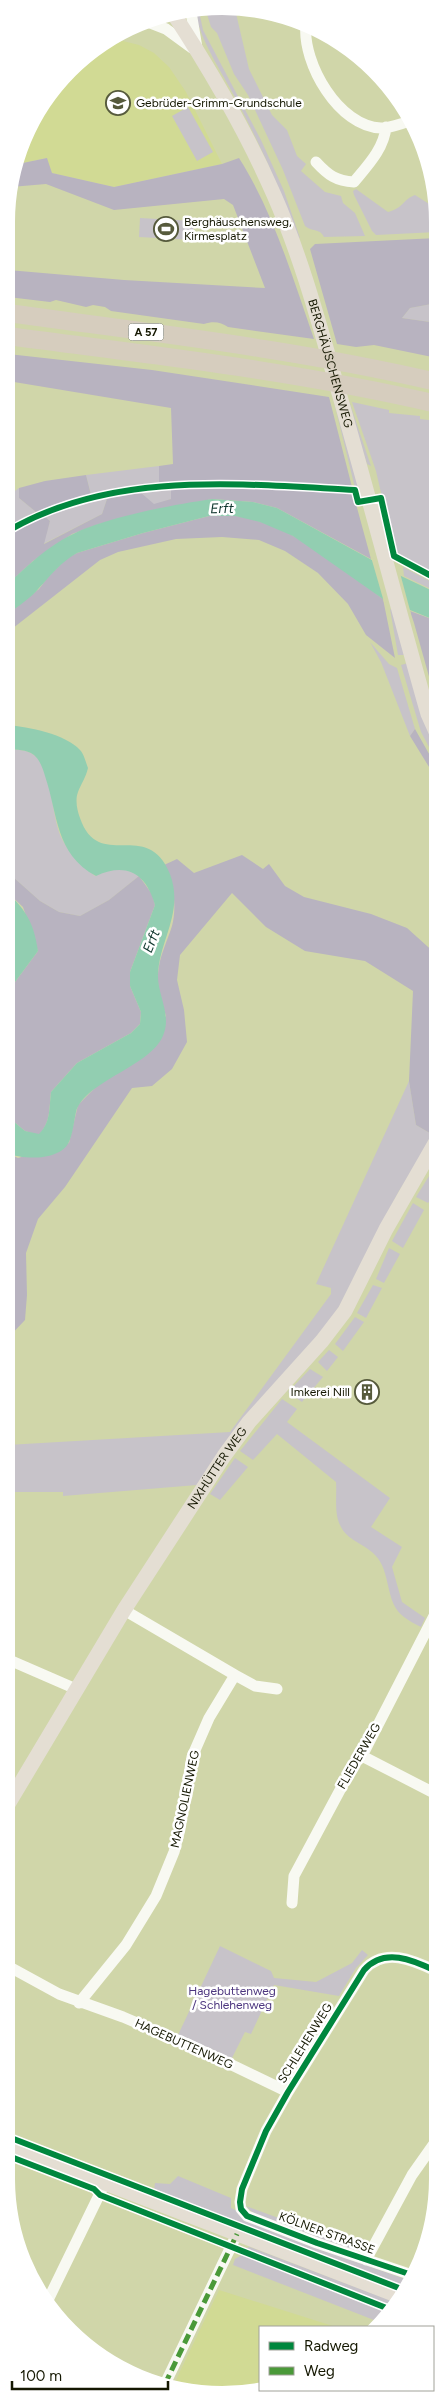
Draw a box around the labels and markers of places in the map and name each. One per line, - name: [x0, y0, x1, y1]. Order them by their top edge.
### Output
- school or university icon: Gebrüder-Grimm-Grundschule: [105, 90, 131, 116]
- place label: Gebrüder-Grimm-Grundschule: [136, 96, 302, 110]
- place label: Berghäuschensweg, Kirmesplatz: [184, 215, 292, 243]
- sports icon: Berghäuschensweg, Kirmesplatz: [153, 216, 179, 242]
- building icon: Imkerei Nill: [354, 1379, 380, 1405]
- place label: Imkerei Nill: [291, 1385, 350, 1399]

